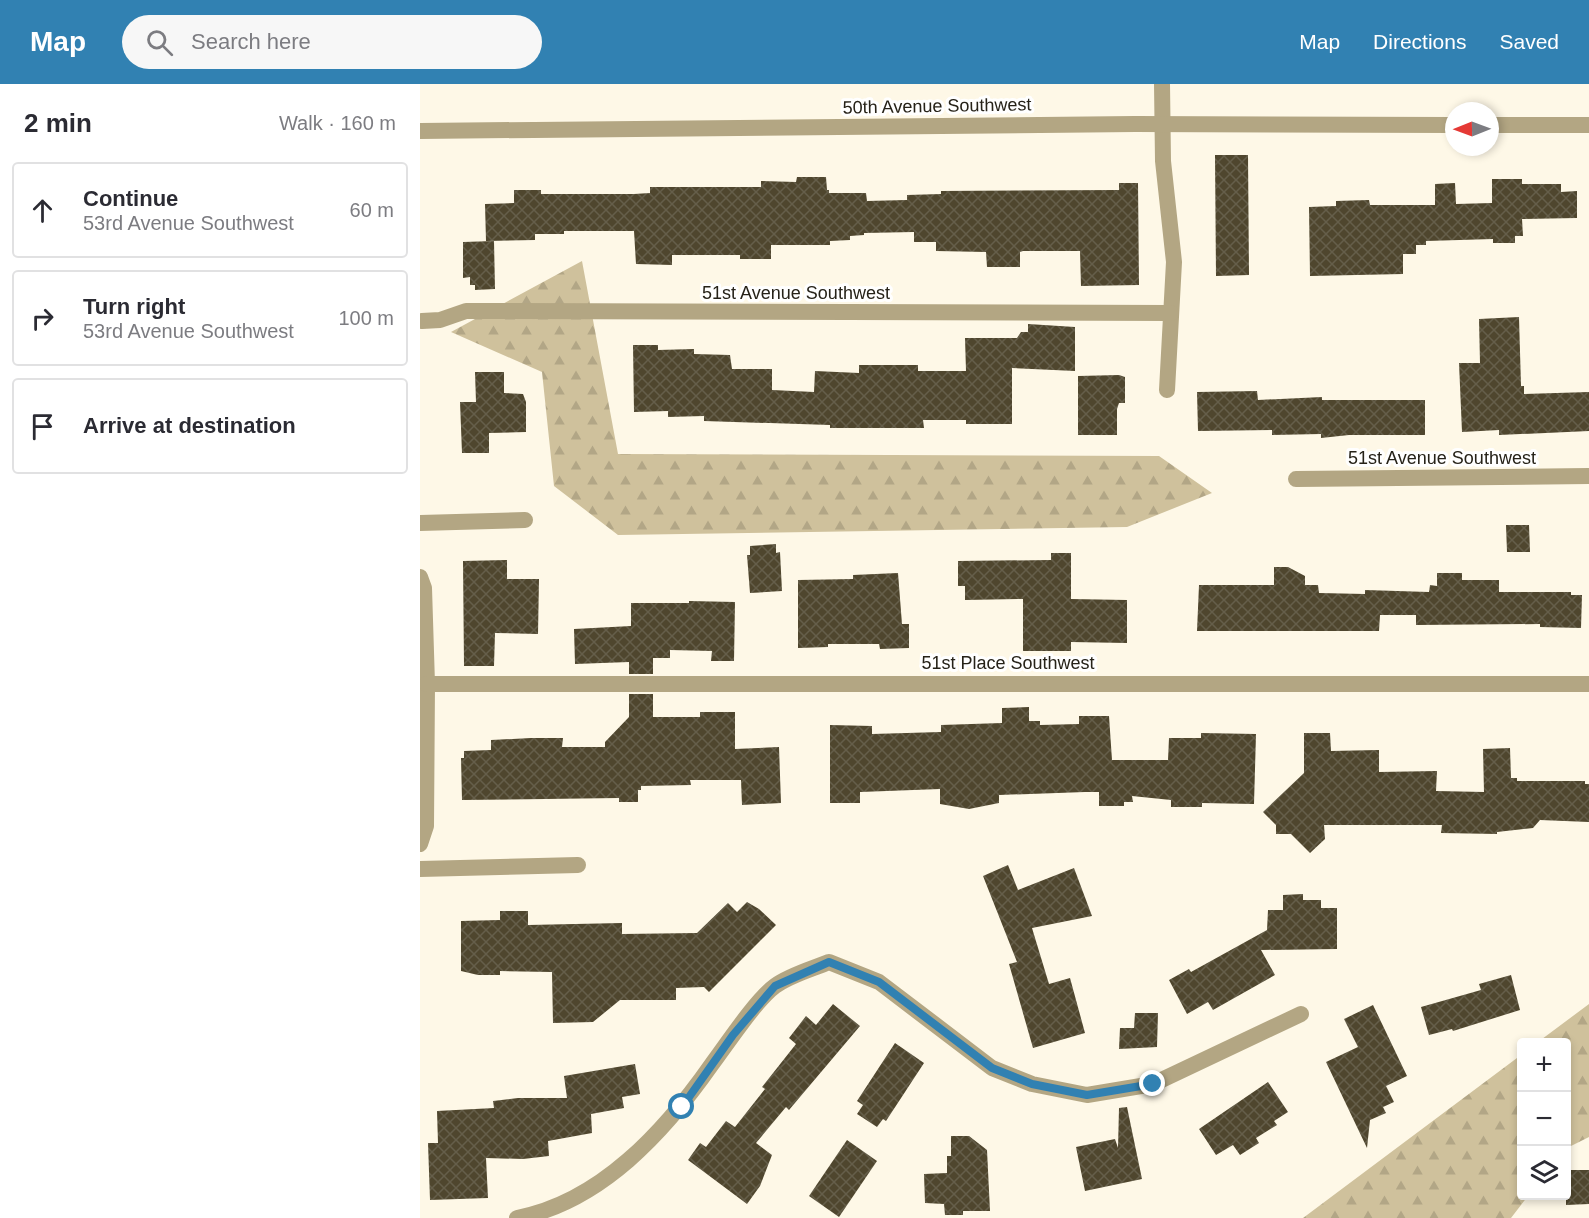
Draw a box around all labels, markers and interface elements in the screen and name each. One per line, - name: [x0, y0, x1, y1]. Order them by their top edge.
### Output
- search box: [122, 15, 542, 69]
- text: Map: [30, 26, 86, 57]
- icon: search: [143, 26, 176, 59]
- text: Search here: [191, 29, 311, 54]
- text: Map: [1299, 30, 1340, 53]
- text: Directions: [1373, 30, 1466, 53]
- text: Saved: [1499, 30, 1559, 53]
- street label: 50th Avenue Southwest: [842, 94, 1032, 118]
- north arrow: [1445, 102, 1499, 156]
- text: 2 min: [24, 108, 92, 138]
- text: Walk · 160 m: [279, 112, 396, 134]
- text: Continue: [83, 186, 178, 211]
- icon: ahead: [26, 194, 59, 227]
- text: 60 m: [350, 199, 394, 221]
- text: 53rd Avenue Southwest: [83, 212, 294, 234]
- street label: 51st Avenue Southwest: [702, 283, 890, 303]
- text: Turn right: [83, 294, 185, 319]
- icon: right: [26, 302, 59, 335]
- text: 100 m: [338, 307, 394, 329]
- text: 53rd Avenue Southwest: [83, 320, 294, 342]
- icon: arrive: [26, 410, 59, 443]
- text: Arrive at destination: [83, 413, 296, 438]
- street label: 51st Avenue Southwest: [1348, 448, 1536, 468]
- street label: 51st Place Southwest: [921, 653, 1095, 673]
- map controls: [1517, 1038, 1571, 1200]
- button: +: [1517, 1038, 1571, 1092]
- route end: [1139, 1070, 1165, 1096]
- button: −: [1517, 1092, 1571, 1146]
- route start: [668, 1093, 694, 1119]
- button: layers: [1517, 1146, 1571, 1200]

